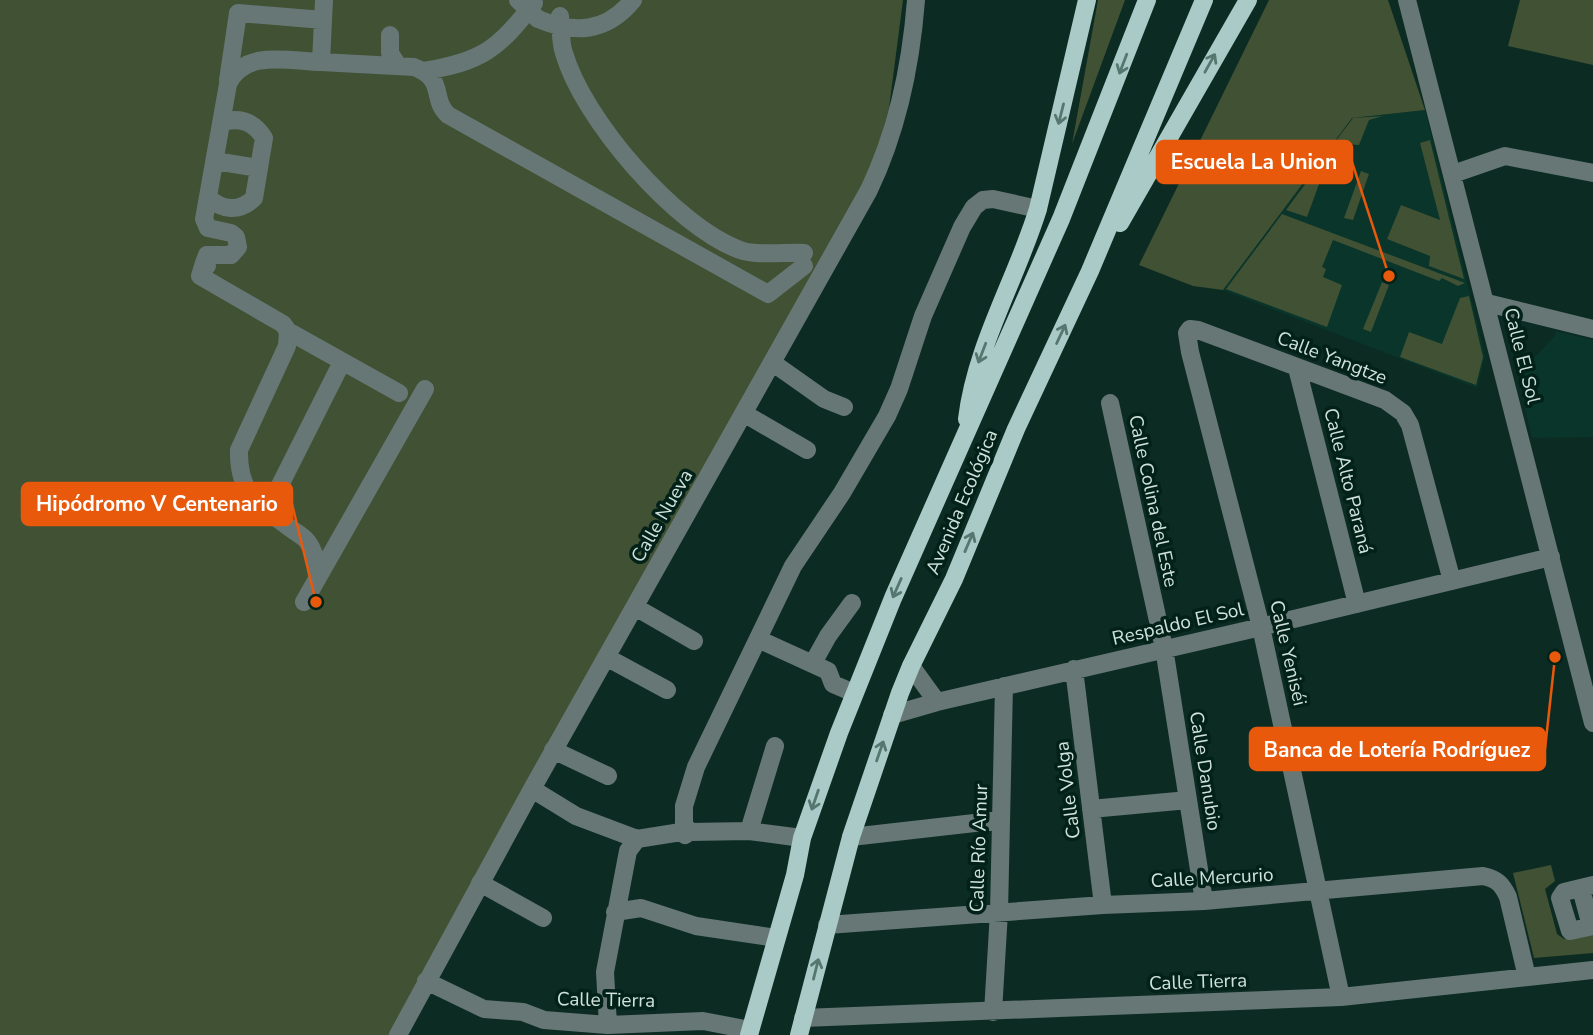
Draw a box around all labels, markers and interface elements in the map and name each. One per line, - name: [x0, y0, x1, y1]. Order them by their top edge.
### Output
- one-way arrow: [1115, 52, 1128, 74]
- one-way arrow: [1204, 53, 1217, 74]
- one-way arrow: [1054, 102, 1067, 125]
- callout: Escuela La Union: [1157, 141, 1352, 183]
- text: Escuela La Union: [1171, 148, 1337, 176]
- street label: Calle El Sol: [1498, 305, 1547, 407]
- one-way arrow: [1055, 324, 1068, 345]
- street label: Calle Yangtze: [1273, 325, 1391, 391]
- one-way arrow: [975, 342, 988, 364]
- street label: Calle Alto Paraná: [1317, 405, 1379, 557]
- street label: Calle Colina del Este: [1122, 412, 1184, 590]
- street label: Avenida Ecológica: [920, 426, 1004, 578]
- street label: Calle Nueva: [625, 465, 699, 567]
- callout: Hipódromo V Centenario: [22, 483, 292, 525]
- text: Hipódromo V Centenario: [36, 490, 278, 518]
- one-way arrow: [964, 532, 977, 553]
- one-way arrow: [890, 577, 903, 598]
- street label: Respaldo El Sol: [1110, 596, 1247, 652]
- street label: Calle Yeniséi: [1263, 598, 1313, 708]
- street label: Calle Danubio: [1183, 710, 1227, 832]
- callout: Banca de Lotería Rodríguez: [1250, 728, 1545, 770]
- text: Banca de Lotería Rodríguez: [1263, 736, 1531, 764]
- one-way arrow: [875, 740, 887, 762]
- street label: Calle Volga: [1049, 740, 1087, 840]
- street label: Calle Río Amur: [964, 783, 994, 913]
- one-way arrow: [808, 788, 820, 810]
- street label: Calle Mercurio: [1150, 862, 1274, 894]
- one-way arrow: [810, 958, 823, 981]
- street label: Calle Tierra: [1148, 967, 1248, 997]
- street label: Calle Tierra: [557, 986, 655, 1014]

